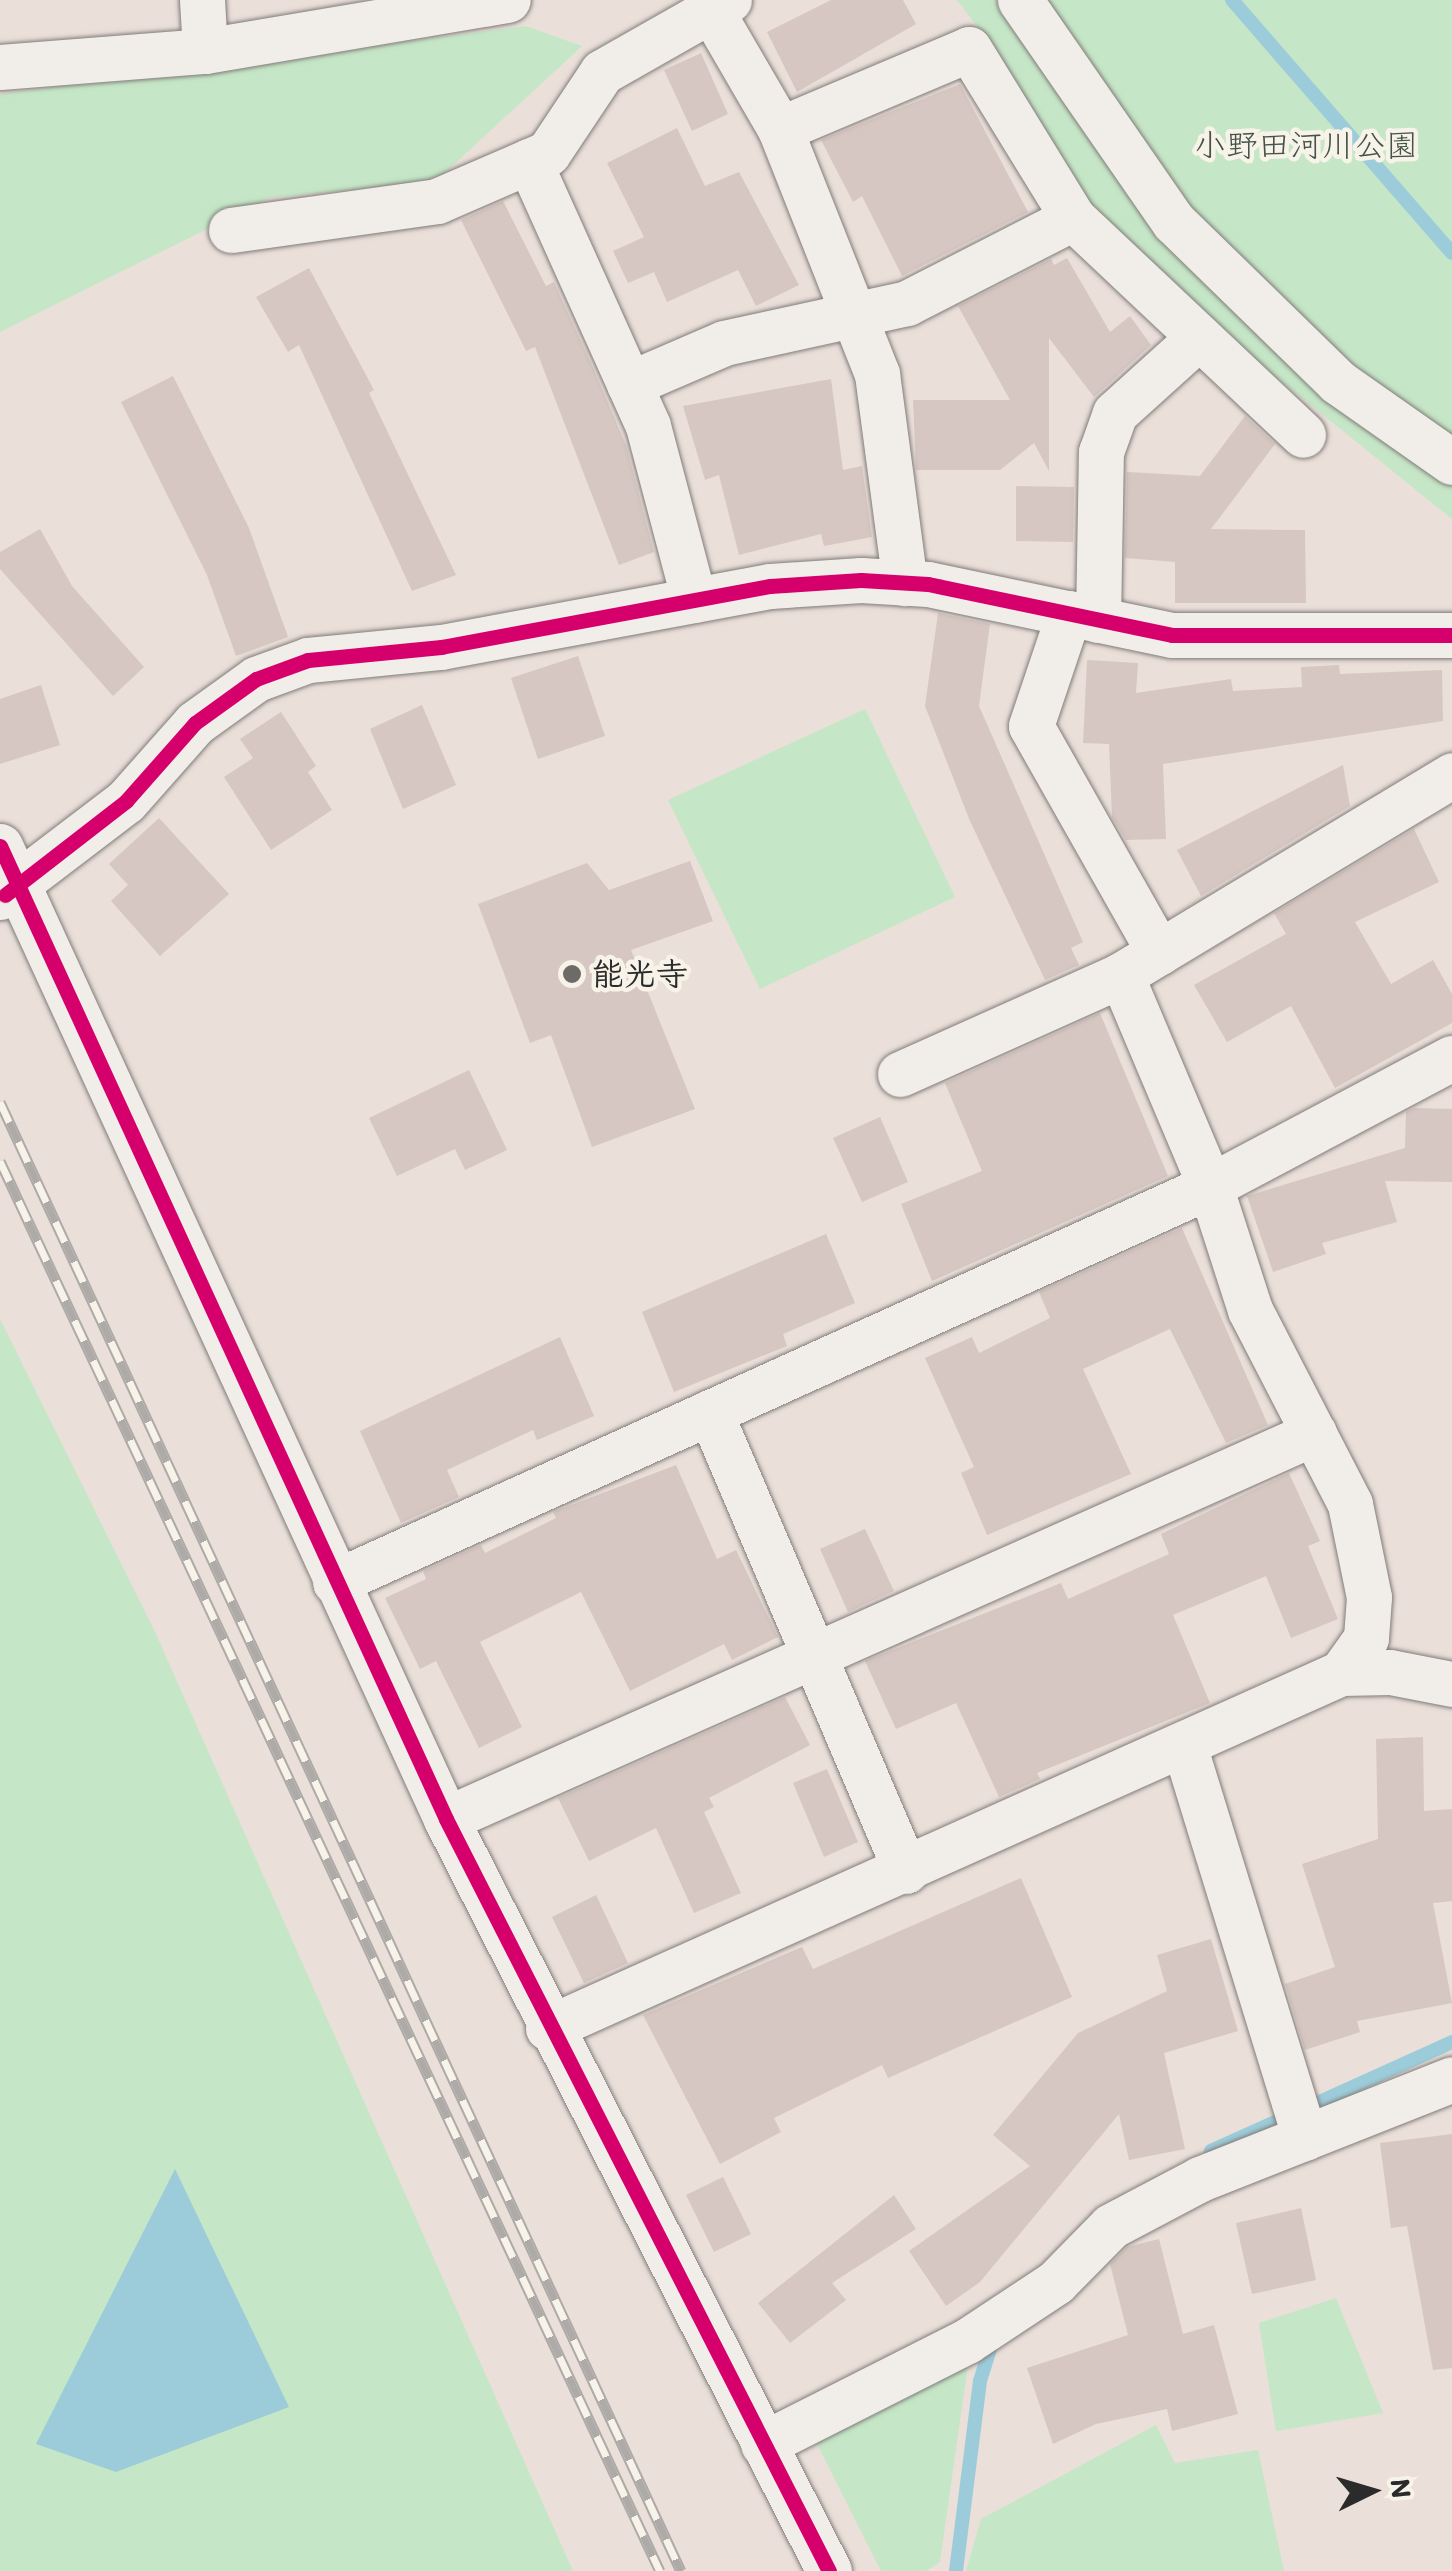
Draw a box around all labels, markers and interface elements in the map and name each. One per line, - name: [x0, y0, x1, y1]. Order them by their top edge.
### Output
- park label: 小野田河川公園: [1194, 126, 1418, 164]
- place label: 能光寺: [592, 955, 688, 993]
- marker: 能光寺: [561, 963, 583, 985]
- north arrow: [1322, 2441, 1422, 2541]
- text: N: [1384, 2477, 1420, 2499]

